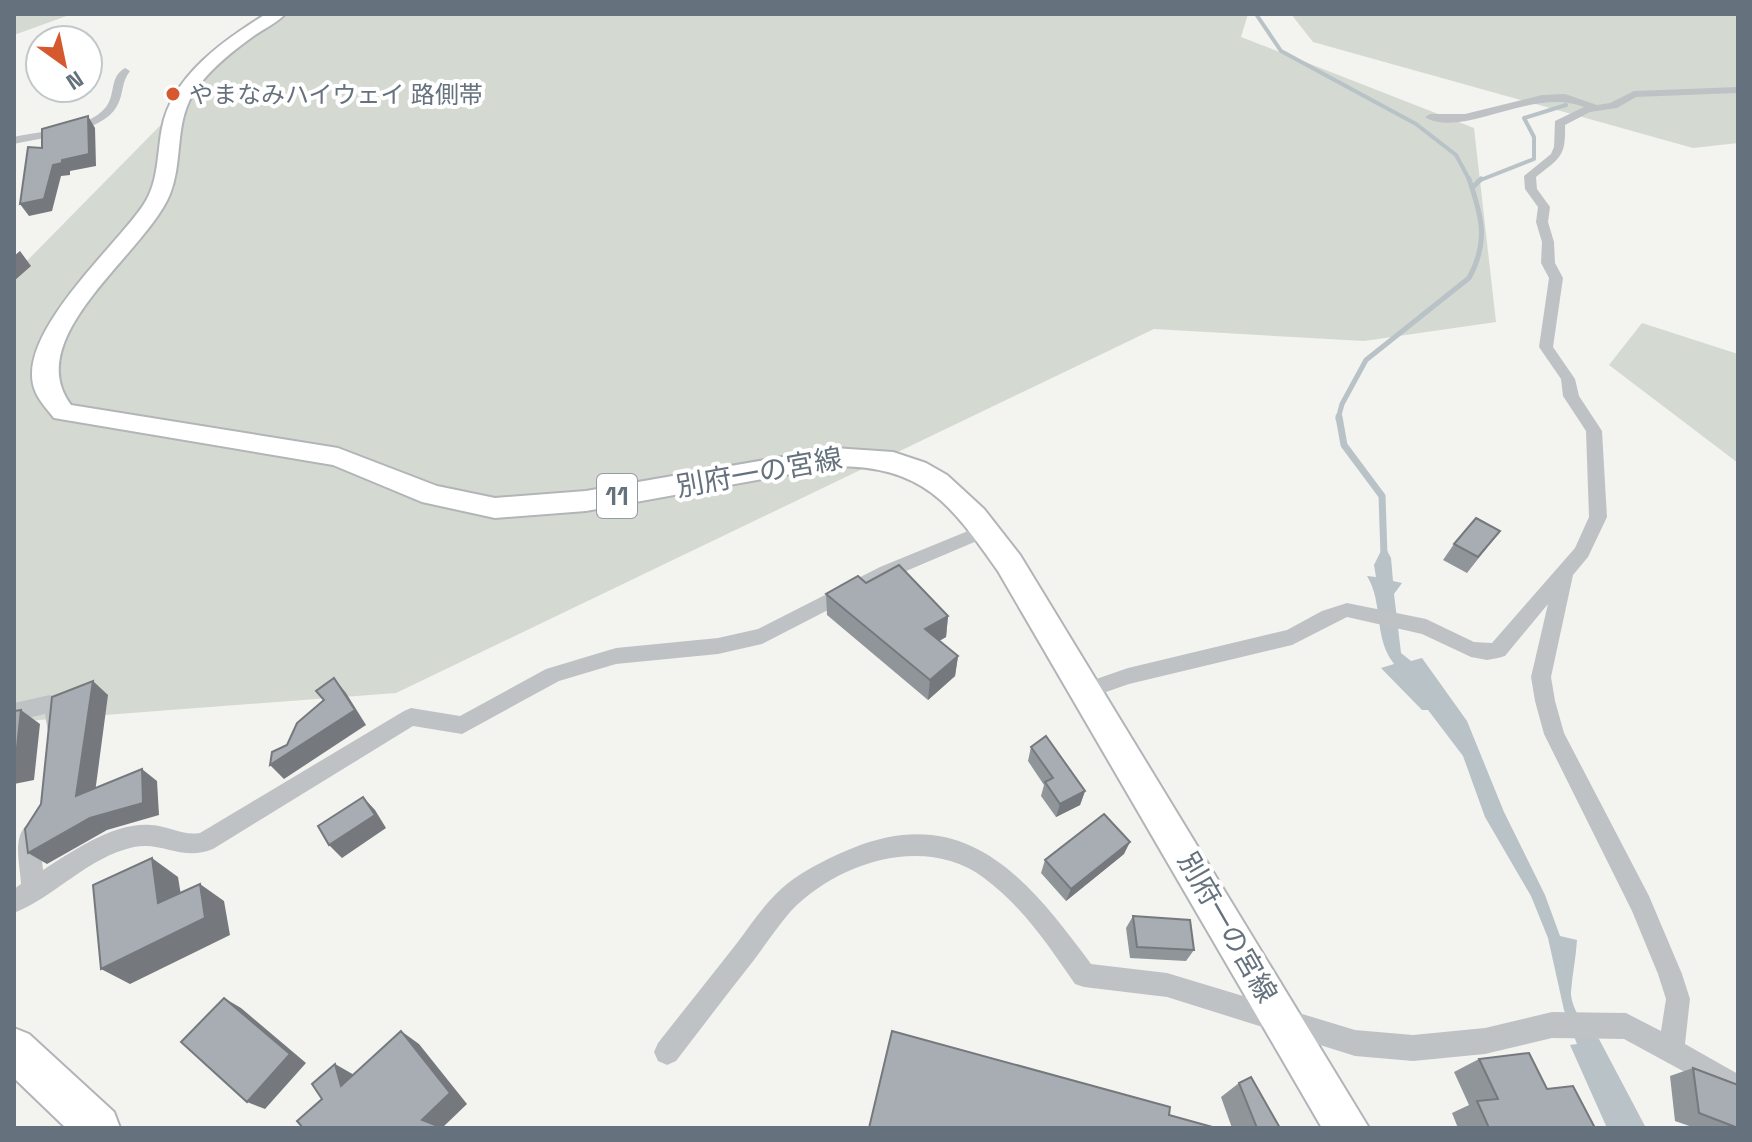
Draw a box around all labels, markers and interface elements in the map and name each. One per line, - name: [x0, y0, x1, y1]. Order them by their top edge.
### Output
- north arrow: [24, 24, 104, 104]
- text: N: [61, 65, 89, 97]
- place label: やまなみハイウェイ 路側帯: [189, 79, 483, 110]
- marker: やまなみハイウェイ 路側帯: [164, 85, 182, 103]
- street label: 別府一の宮線: [673, 440, 845, 504]
- road number: 11: [597, 474, 637, 518]
- street label: 別府一の宮線: [1170, 845, 1286, 1009]

